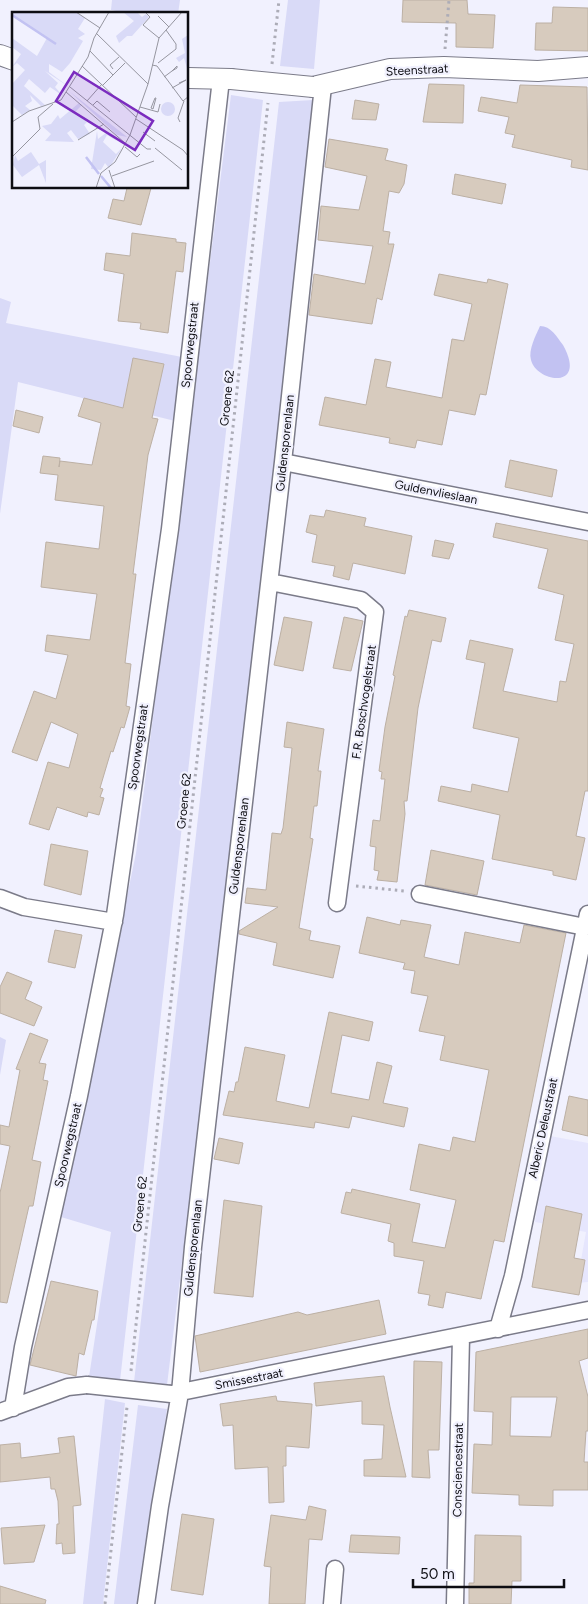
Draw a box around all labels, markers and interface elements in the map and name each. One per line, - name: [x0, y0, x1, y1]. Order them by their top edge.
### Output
- inset map: [12, 12, 189, 189]
- street label: Steenstraat: [385, 61, 449, 79]
- street label: Spoorwegstraat: [179, 301, 202, 389]
- street label: Groene 62: [217, 369, 237, 427]
- street label: Guldensporenlaan: [273, 394, 297, 492]
- street label: Guldenvlieslaan: [393, 477, 479, 507]
- street label: F.R. Boschvogelstraat: [349, 644, 379, 760]
- street label: Spoorwegstraat: [125, 703, 151, 791]
- street label: Groene 62: [174, 772, 194, 830]
- street label: Guldensporenlaan: [226, 797, 252, 895]
- street label: Alberic Deleustraat: [526, 1076, 561, 1179]
- street label: Spoorwegstraat: [51, 1101, 85, 1189]
- street label: Groene 62: [130, 1175, 150, 1233]
- street label: Guldensporenlaan: [181, 1199, 205, 1297]
- street label: Smissestraat: [214, 1365, 285, 1392]
- street label: Consciencestraat: [450, 1422, 466, 1517]
- scale bar: [413, 1556, 564, 1588]
- text: 50 m: [420, 1565, 455, 1583]

